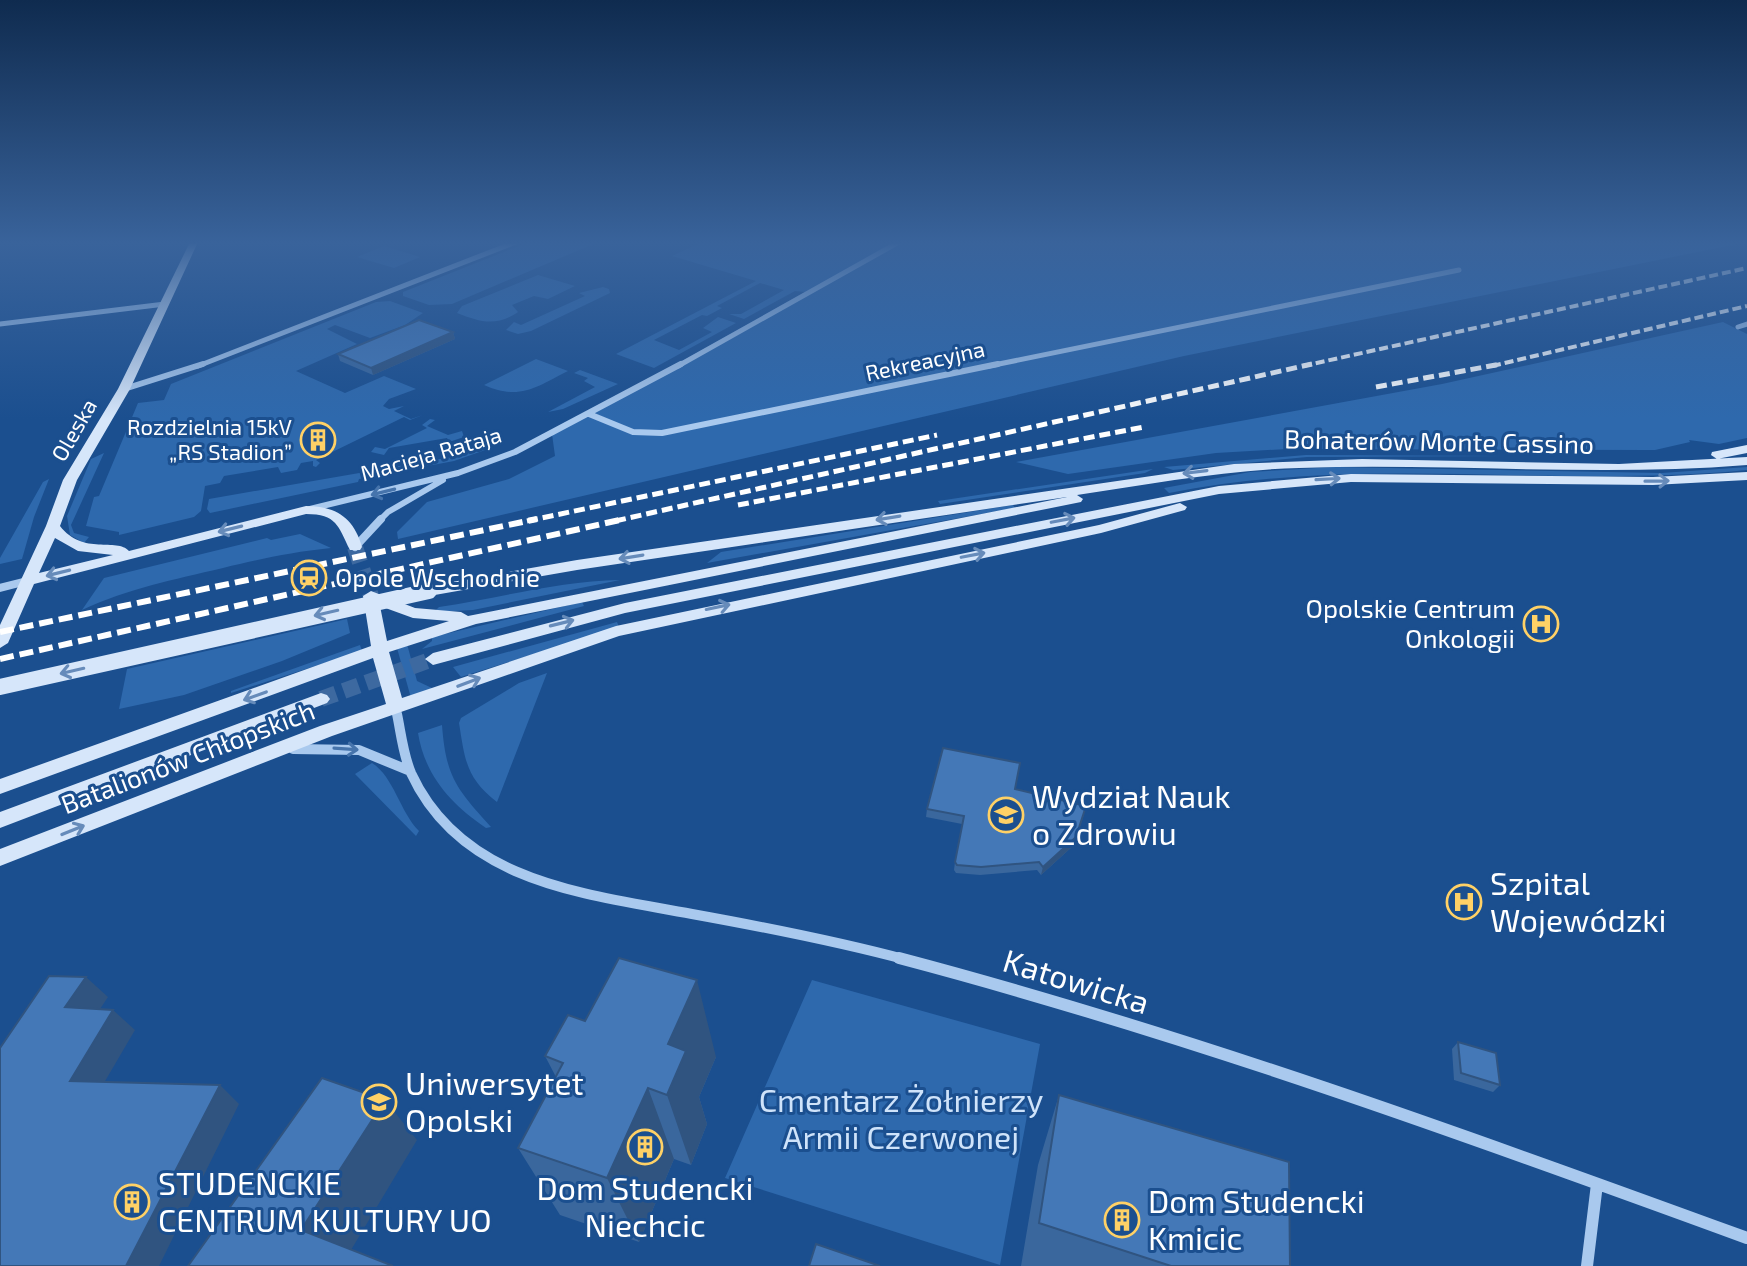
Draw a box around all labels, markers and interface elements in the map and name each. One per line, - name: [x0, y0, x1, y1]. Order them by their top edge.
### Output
- street label: Rekreacyjna: [863, 335, 987, 386]
- street label: Oleska: [45, 394, 101, 465]
- place label: Rozdzielnia 15kV „RS Stadion”: [127, 413, 293, 464]
- street label: Macieja Rataja: [357, 420, 505, 487]
- building icon: Rozdzielnia 15kV „RS Stadion”: [299, 421, 337, 459]
- street label: Bohaterów Monte Cassino: [1284, 422, 1594, 459]
- one-way arrow: [1183, 465, 1209, 480]
- one-way arrow: [1314, 471, 1341, 486]
- one-way arrow: [1643, 473, 1670, 489]
- one-way arrow: [370, 485, 396, 500]
- one-way arrow: [875, 511, 901, 526]
- one-way arrow: [1050, 512, 1076, 527]
- one-way arrow: [218, 522, 244, 537]
- one-way arrow: [959, 547, 985, 562]
- one-way arrow: [618, 550, 644, 565]
- station icon: Opole Wschodnie: [290, 559, 328, 597]
- place label: Opole Wschodnie: [335, 561, 540, 592]
- one-way arrow: [46, 567, 72, 582]
- place label: Opolskie Centrum Onkologii: [1306, 592, 1515, 653]
- one-way arrow: [705, 599, 730, 614]
- hospital icon: Opolskie Centrum Onkologii: [1522, 605, 1560, 643]
- one-way arrow: [313, 606, 339, 621]
- one-way arrow: [548, 614, 574, 629]
- one-way arrow: [60, 664, 86, 679]
- one-way arrow: [456, 674, 481, 688]
- one-way arrow: [242, 689, 267, 704]
- street label: Batalionów Chłopskich: [56, 694, 319, 819]
- one-way arrow: [332, 742, 359, 757]
- place label: Wydział Nauk o Zdrowiu: [1032, 776, 1231, 851]
- school or university icon: Wydział Nauk o Zdrowiu: [987, 796, 1025, 834]
- one-way arrow: [60, 822, 85, 836]
- place label: Szpital Wojewódzki: [1490, 863, 1666, 939]
- hospital icon: Szpital Wojewódzki: [1445, 883, 1483, 921]
- street label: Katowicka: [999, 940, 1154, 1020]
- place label: Uniwersytet Opolski: [405, 1063, 584, 1138]
- park label: Cmentarz Żołnierzy Armii Czerwonej: [759, 1080, 1043, 1156]
- school or university icon: Uniwersytet Opolski: [360, 1083, 398, 1121]
- building icon: Dom Studencki Niechcic: [626, 1128, 664, 1166]
- place label: STUDENCKIE CENTRUM KULTURY UO: [158, 1163, 492, 1238]
- place label: Dom Studencki Niechcic: [537, 1168, 753, 1243]
- place label: Dom Studencki Kmicic: [1148, 1181, 1365, 1256]
- building icon: STUDENCKIE CENTRUM KULTURY UO: [113, 1183, 151, 1221]
- building icon: Dom Studencki Kmicic: [1103, 1201, 1141, 1239]

